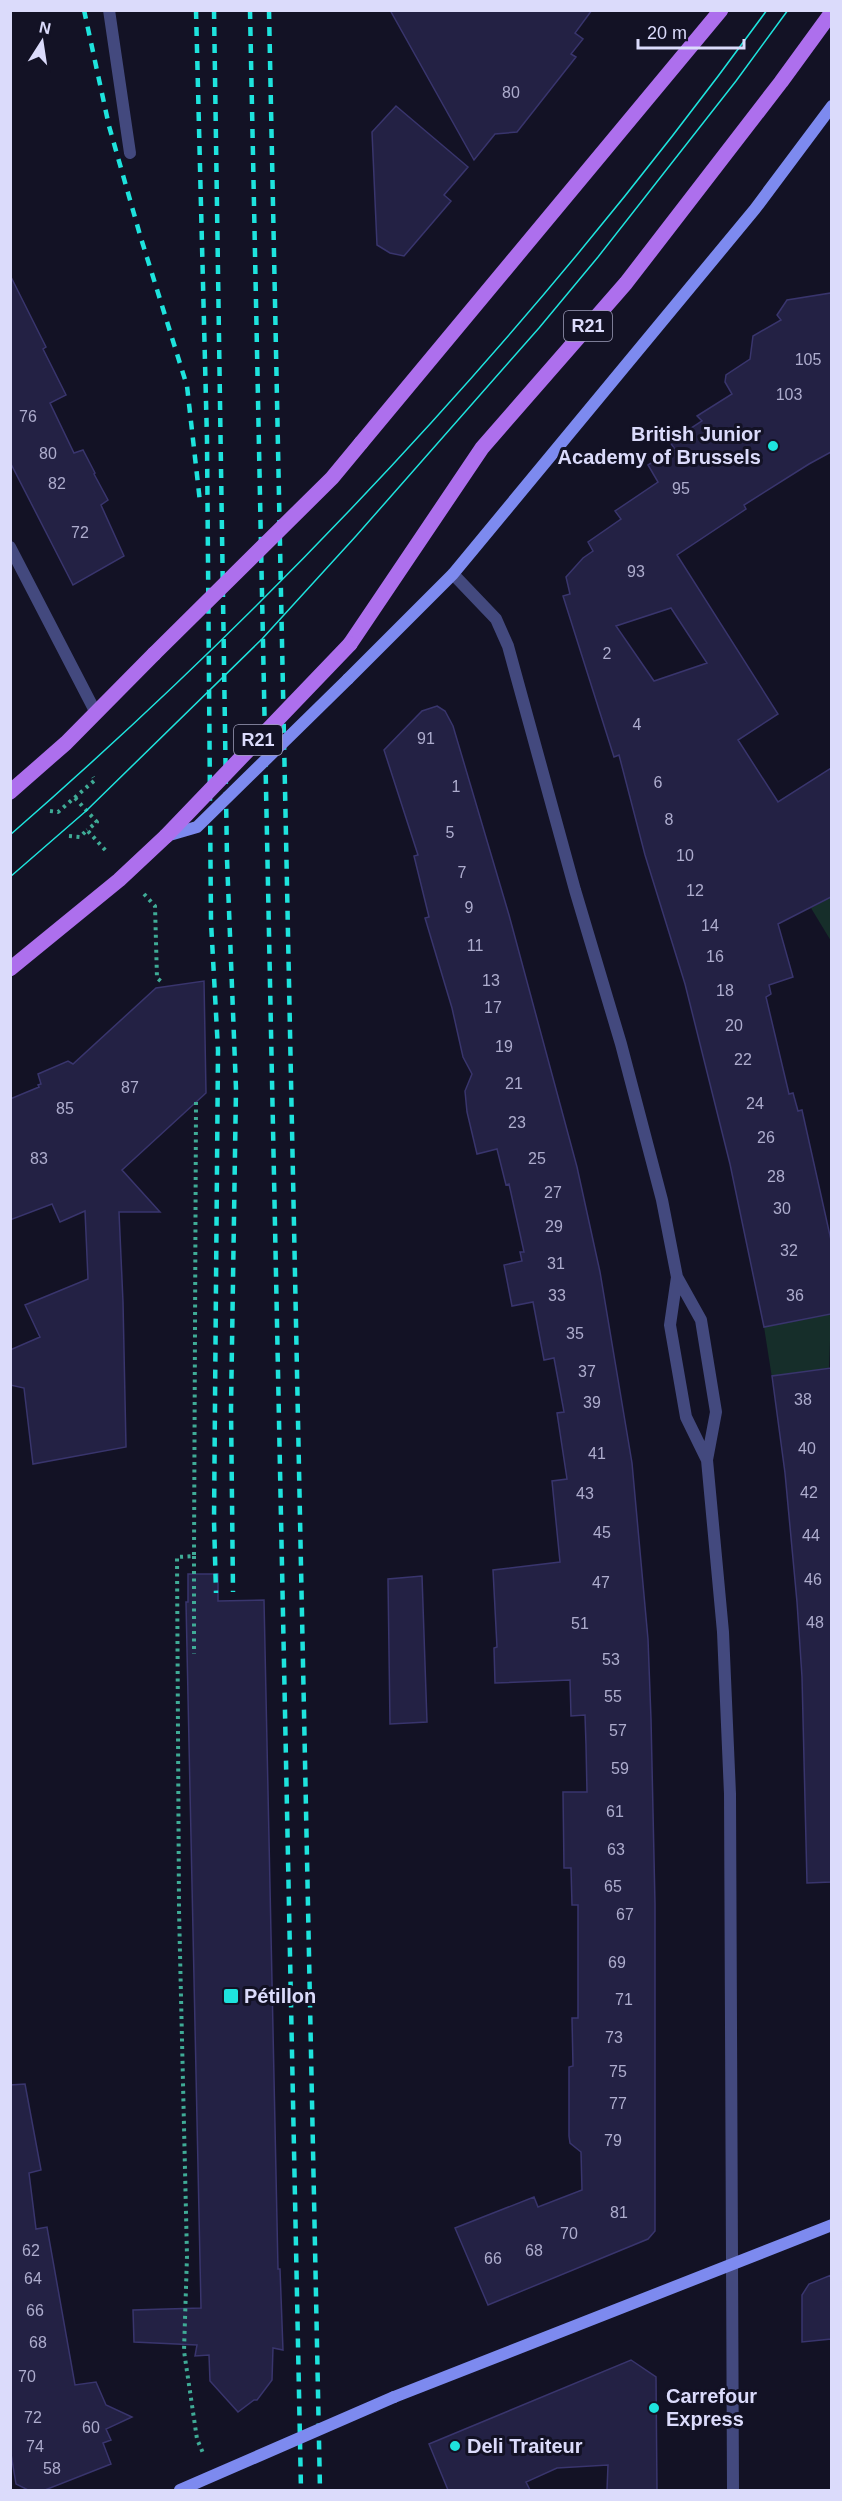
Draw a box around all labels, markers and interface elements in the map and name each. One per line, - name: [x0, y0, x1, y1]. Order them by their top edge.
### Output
- north arrow: [12, 12, 72, 72]
- scale bar: [638, 12, 744, 50]
- text: N: [38, 18, 52, 37]
- text: 20 m: [647, 23, 687, 43]
- house number: 80: [502, 84, 520, 101]
- road number: R21: [564, 311, 612, 341]
- house number: 105: [795, 351, 821, 368]
- house number: 103: [776, 386, 802, 403]
- house number: 76: [19, 408, 37, 425]
- place label: British Junior Academy of Brussels: [558, 423, 761, 468]
- marker: British Junior Academy of Brussels: [766, 439, 780, 453]
- house number: 80: [39, 445, 57, 462]
- house number: 82: [48, 475, 66, 492]
- house number: 95: [672, 480, 690, 497]
- house number: 72: [71, 524, 89, 541]
- house number: 93: [627, 563, 645, 580]
- house number: 2: [603, 645, 612, 662]
- house number: 4: [633, 716, 642, 733]
- road number: R21: [234, 725, 282, 755]
- house number: 91: [417, 730, 435, 747]
- house number: 6: [654, 774, 663, 791]
- house number: 1: [452, 778, 461, 795]
- house number: 8: [665, 811, 674, 828]
- house number: 5: [446, 824, 455, 841]
- house number: 10: [676, 847, 694, 864]
- house number: 7: [458, 864, 467, 881]
- house number: 12: [686, 882, 704, 899]
- house number: 9: [465, 899, 474, 916]
- house number: 14: [701, 917, 719, 934]
- house number: 11: [467, 937, 483, 954]
- house number: 16: [706, 948, 724, 965]
- house number: 13: [482, 972, 500, 989]
- house number: 18: [716, 982, 734, 999]
- house number: 17: [484, 999, 502, 1016]
- house number: 20: [725, 1017, 743, 1034]
- house number: 19: [495, 1038, 513, 1055]
- house number: 22: [734, 1051, 752, 1068]
- house number: 21: [505, 1075, 523, 1092]
- house number: 87: [121, 1079, 139, 1096]
- house number: 24: [746, 1095, 764, 1112]
- house number: 85: [56, 1100, 74, 1117]
- house number: 23: [508, 1114, 526, 1131]
- house number: 26: [757, 1129, 775, 1146]
- house number: 83: [30, 1150, 48, 1167]
- house number: 25: [528, 1150, 546, 1167]
- house number: 28: [767, 1168, 785, 1185]
- house number: 27: [544, 1184, 562, 1201]
- house number: 30: [773, 1200, 791, 1217]
- house number: 29: [545, 1218, 563, 1235]
- house number: 32: [780, 1242, 798, 1259]
- house number: 31: [547, 1255, 565, 1272]
- house number: 33: [548, 1287, 566, 1304]
- house number: 36: [786, 1287, 804, 1304]
- house number: 35: [566, 1325, 584, 1342]
- house number: 37: [578, 1363, 596, 1380]
- house number: 38: [794, 1391, 812, 1408]
- house number: 39: [583, 1394, 601, 1411]
- house number: 40: [798, 1440, 816, 1457]
- house number: 41: [588, 1445, 606, 1462]
- house number: 42: [800, 1484, 818, 1501]
- house number: 43: [576, 1485, 594, 1502]
- house number: 45: [593, 1524, 611, 1541]
- house number: 44: [802, 1527, 820, 1544]
- house number: 46: [804, 1571, 822, 1588]
- house number: 47: [592, 1574, 610, 1591]
- house number: 48: [806, 1614, 824, 1631]
- house number: 51: [571, 1615, 589, 1632]
- house number: 53: [602, 1651, 620, 1668]
- house number: 55: [604, 1688, 622, 1705]
- house number: 57: [609, 1722, 627, 1739]
- house number: 59: [611, 1760, 629, 1777]
- house number: 61: [606, 1803, 624, 1820]
- house number: 63: [607, 1841, 625, 1858]
- house number: 65: [604, 1878, 622, 1895]
- house number: 67: [616, 1906, 634, 1923]
- house number: 69: [608, 1954, 626, 1971]
- place label: Pétillon: [244, 1985, 316, 2007]
- marker: Pétillon: [222, 1987, 240, 2005]
- house number: 71: [615, 1991, 633, 2008]
- house number: 73: [605, 2029, 623, 2046]
- house number: 75: [609, 2063, 627, 2080]
- house number: 77: [609, 2095, 627, 2112]
- house number: 79: [604, 2132, 622, 2149]
- house number: 81: [610, 2204, 628, 2221]
- house number: 70: [560, 2225, 578, 2242]
- house number: 62: [22, 2242, 40, 2259]
- house number: 68: [525, 2242, 543, 2259]
- house number: 66: [484, 2250, 502, 2267]
- house number: 64: [24, 2270, 42, 2287]
- house number: 66: [26, 2302, 44, 2319]
- house number: 68: [29, 2334, 47, 2351]
- house number: 70: [18, 2368, 36, 2385]
- place label: Carrefour Express: [666, 2385, 757, 2430]
- marker: Carrefour Express: [647, 2401, 661, 2415]
- house number: 72: [24, 2409, 42, 2426]
- house number: 60: [82, 2419, 100, 2436]
- place label: Deli Traiteur: [467, 2435, 583, 2457]
- house number: 74: [26, 2438, 44, 2455]
- marker: Deli Traiteur: [448, 2439, 462, 2453]
- house number: 58: [43, 2460, 61, 2477]

